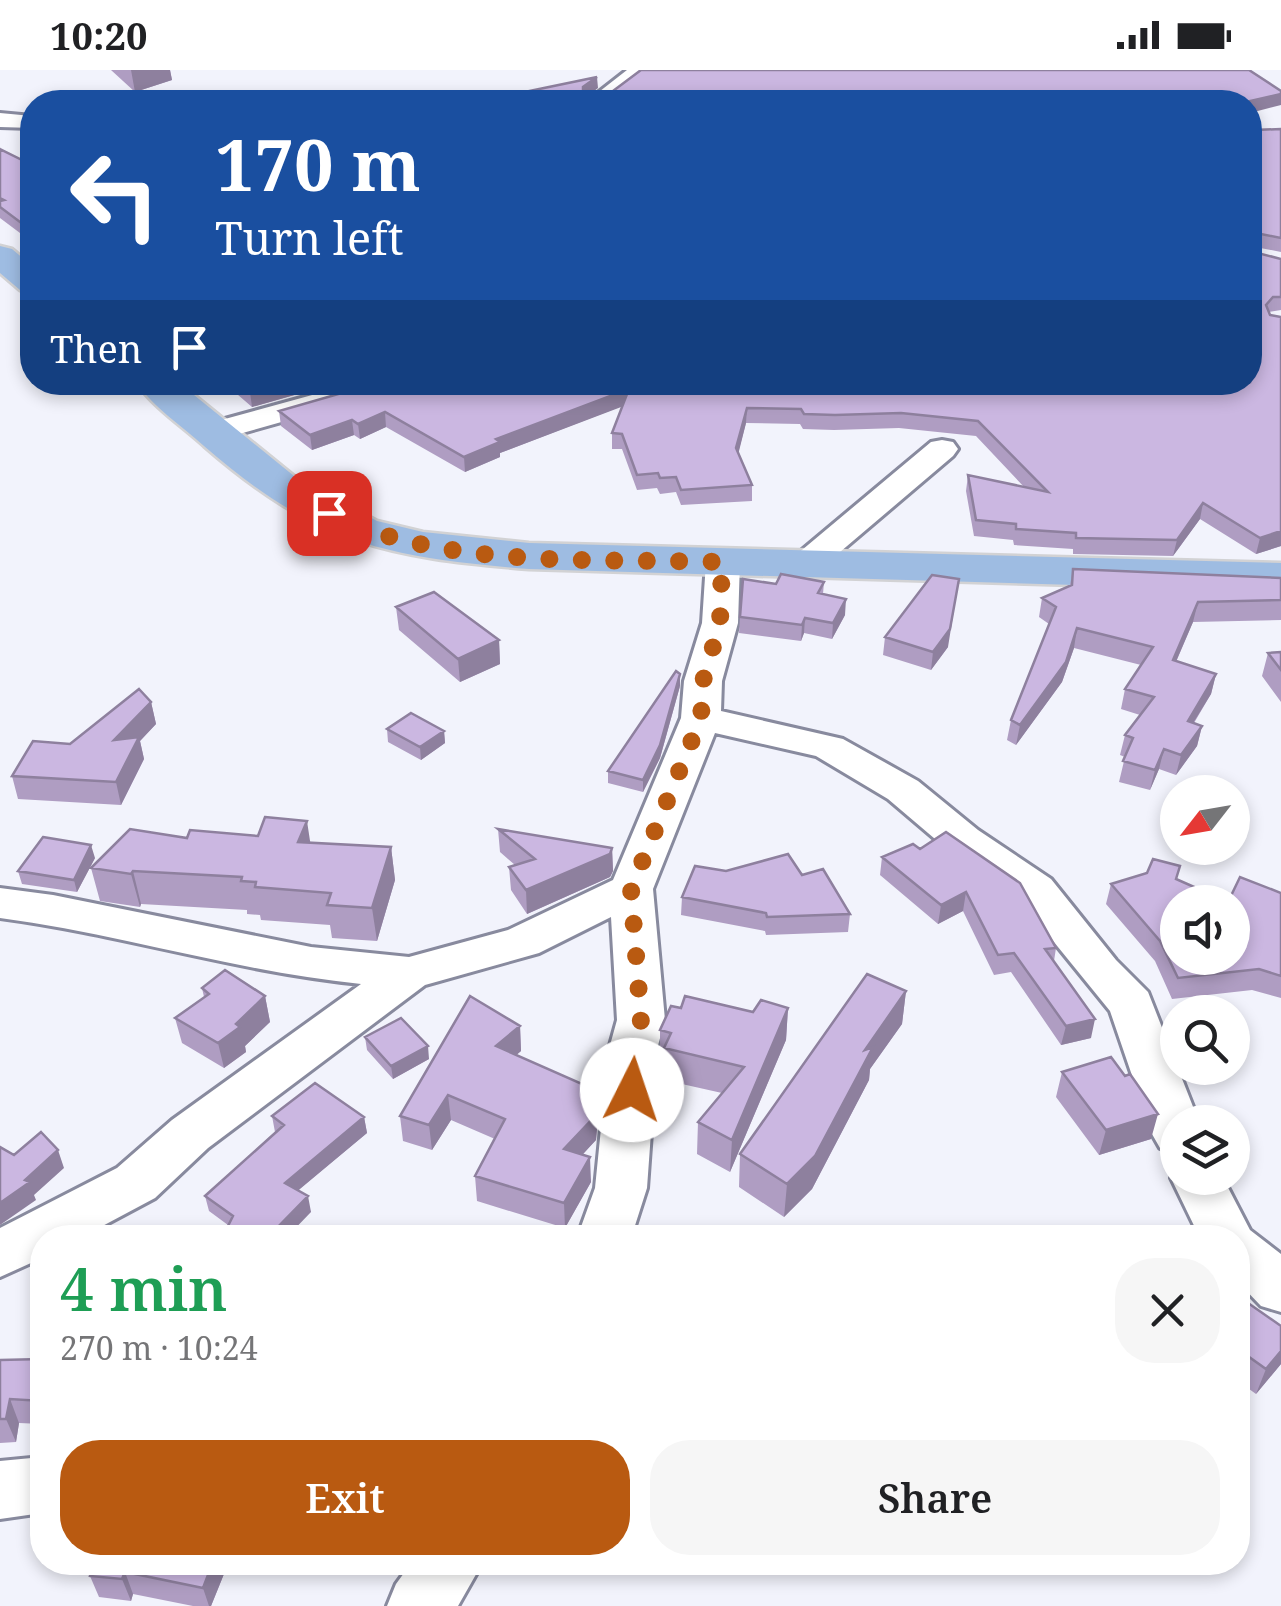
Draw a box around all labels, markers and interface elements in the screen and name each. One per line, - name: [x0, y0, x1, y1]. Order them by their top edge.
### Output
- text: 10:20: [50, 9, 147, 61]
- text: 170 m: [215, 116, 421, 212]
- icon: left: [50, 130, 180, 260]
- text: Turn left: [215, 207, 404, 268]
- icon: arrive: [162, 320, 217, 375]
- text: Then: [50, 322, 142, 374]
- pin: [287, 471, 372, 556]
- icon: arrive: [302, 486, 357, 541]
- north arrow: [1160, 775, 1250, 865]
- map controls: [1160, 775, 1250, 1195]
- button: sound: [1160, 885, 1250, 975]
- button: search: [1160, 995, 1250, 1085]
- position arrow: [580, 1038, 684, 1142]
- button: layers: [1160, 1105, 1250, 1195]
- text: 4 min: [60, 1247, 228, 1329]
- button: close: [1115, 1258, 1220, 1363]
- text: 270 m · 10:24: [60, 1326, 258, 1369]
- button: Exit: [60, 1440, 630, 1555]
- button: Share: [650, 1440, 1220, 1555]

